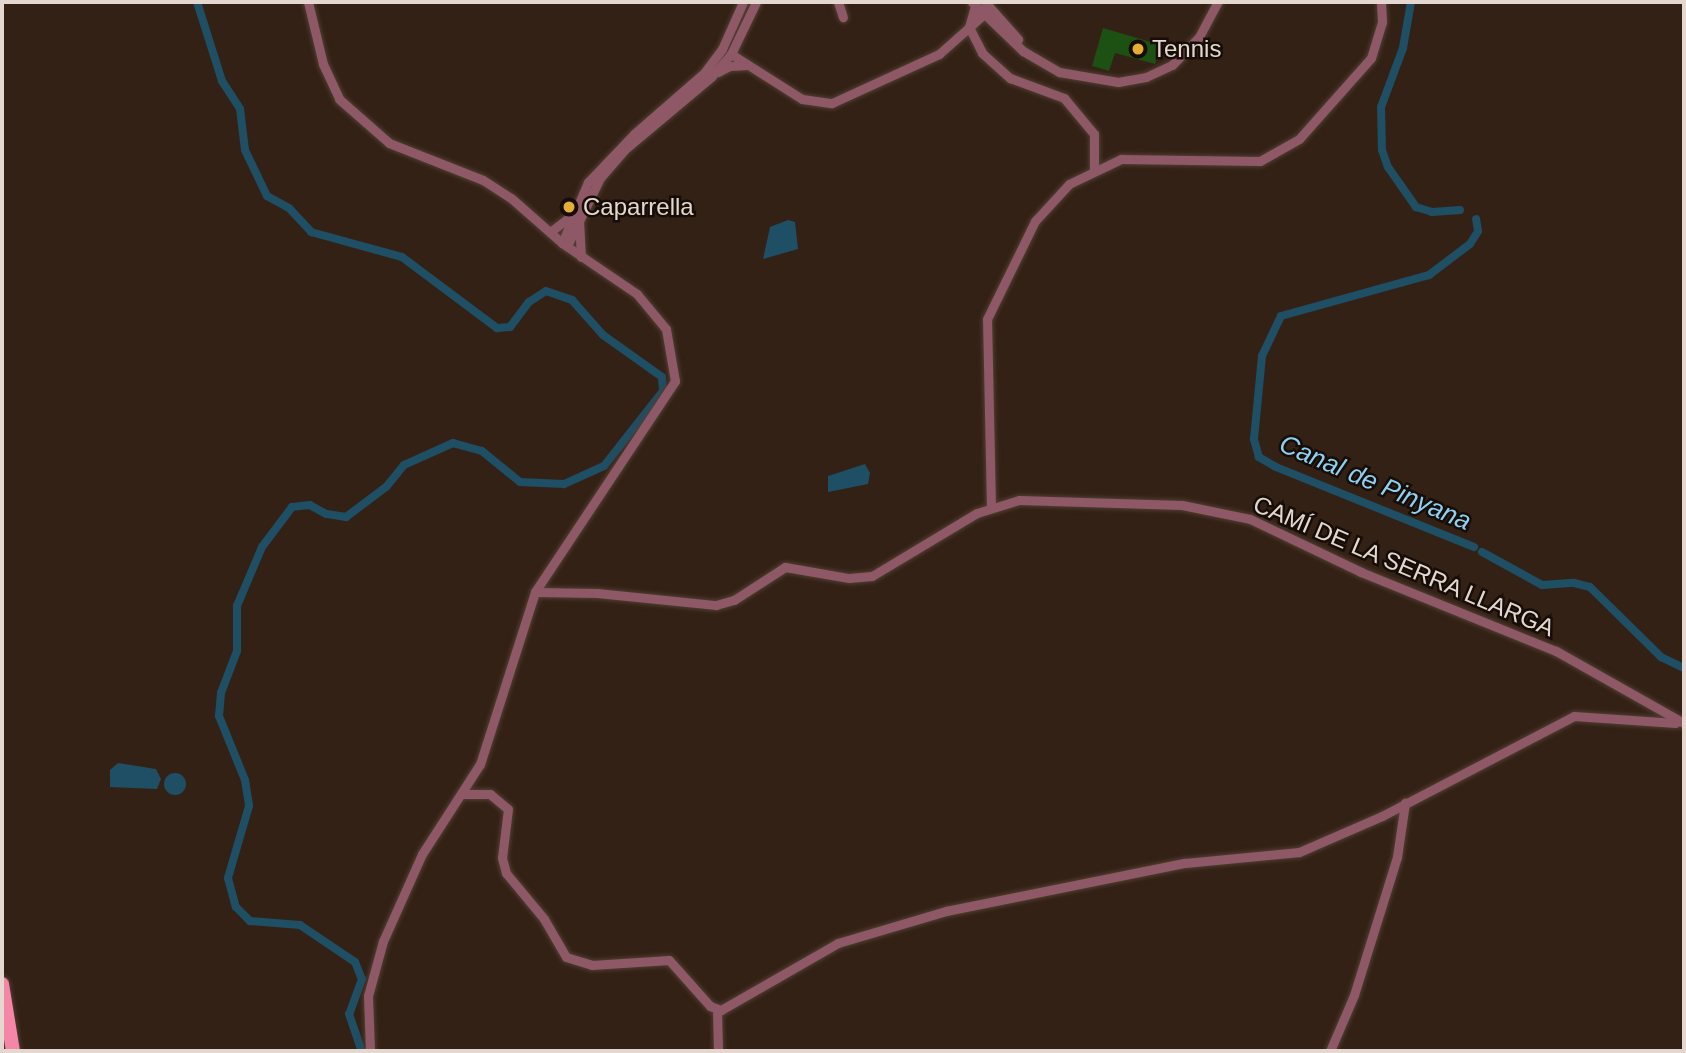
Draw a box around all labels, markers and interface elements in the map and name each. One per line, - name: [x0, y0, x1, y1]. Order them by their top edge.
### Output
- place label: Tennis: [1152, 35, 1221, 63]
- marker: Tennis: [1130, 41, 1146, 57]
- place label: Caparrella: [583, 193, 694, 221]
- marker: Caparrella: [561, 199, 577, 215]
- water label: Canal de Pinyana: [1274, 429, 1476, 537]
- street label: CAMÍ DE LA SERRA LLARGA: [1248, 489, 1560, 643]

